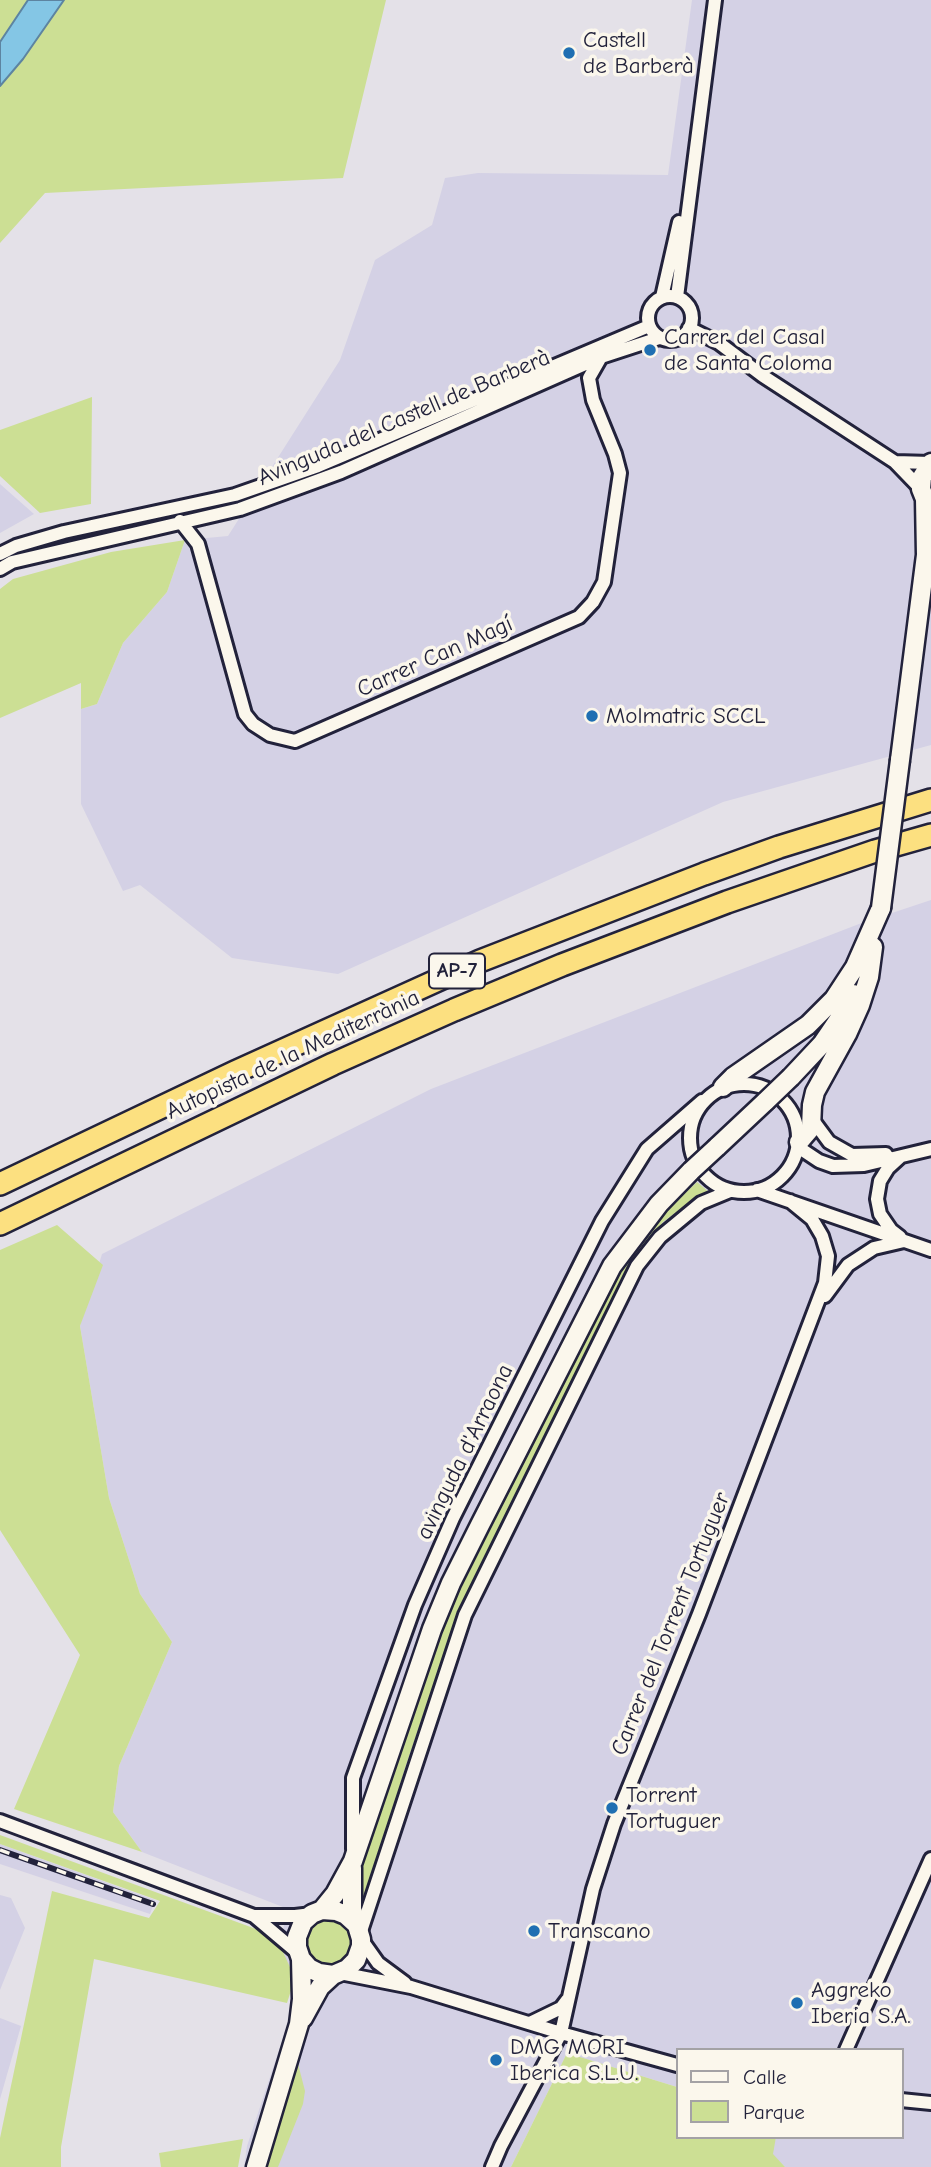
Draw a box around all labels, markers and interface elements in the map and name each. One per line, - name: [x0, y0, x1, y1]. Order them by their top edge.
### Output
- place label: Castell de Barberà: [583, 26, 694, 80]
- marker: Castell de Barberà: [561, 45, 577, 61]
- place label: Carrer del Casal de Santa Coloma: [664, 323, 833, 377]
- marker: Carrer del Casal de Santa Coloma: [642, 342, 658, 358]
- street label: Avinguda del Castell de Barberà: [254, 344, 554, 492]
- street label: Carrer Can Magí: [353, 610, 517, 704]
- place label: Molmatric SCCL: [606, 702, 766, 730]
- marker: Molmatric SCCL: [584, 708, 600, 724]
- road number: AP-7: [429, 954, 485, 988]
- street label: Autopista de la Mediterrània: [162, 984, 424, 1126]
- street label: avinguda d'Arraona: [411, 1360, 519, 1544]
- street label: Carrer del Torrent Tortuguer: [606, 1489, 736, 1759]
- place label: Torrent Tortuguer: [626, 1781, 720, 1835]
- marker: Torrent Tortuguer: [604, 1800, 620, 1816]
- place label: Transcano: [548, 1917, 651, 1945]
- marker: Transcano: [526, 1923, 542, 1939]
- place label: Aggreko Iberia S.A.: [811, 1976, 911, 2030]
- marker: Aggreko Iberia S.A.: [789, 1995, 805, 2011]
- place label: DMG MORI Iberica S.L.U.: [510, 2033, 638, 2087]
- legend: [676, 2048, 903, 2139]
- marker: DMG MORI Iberica S.L.U.: [488, 2052, 504, 2068]
- text: Calle: [743, 2065, 786, 2089]
- text: Parque: [743, 2100, 805, 2124]

